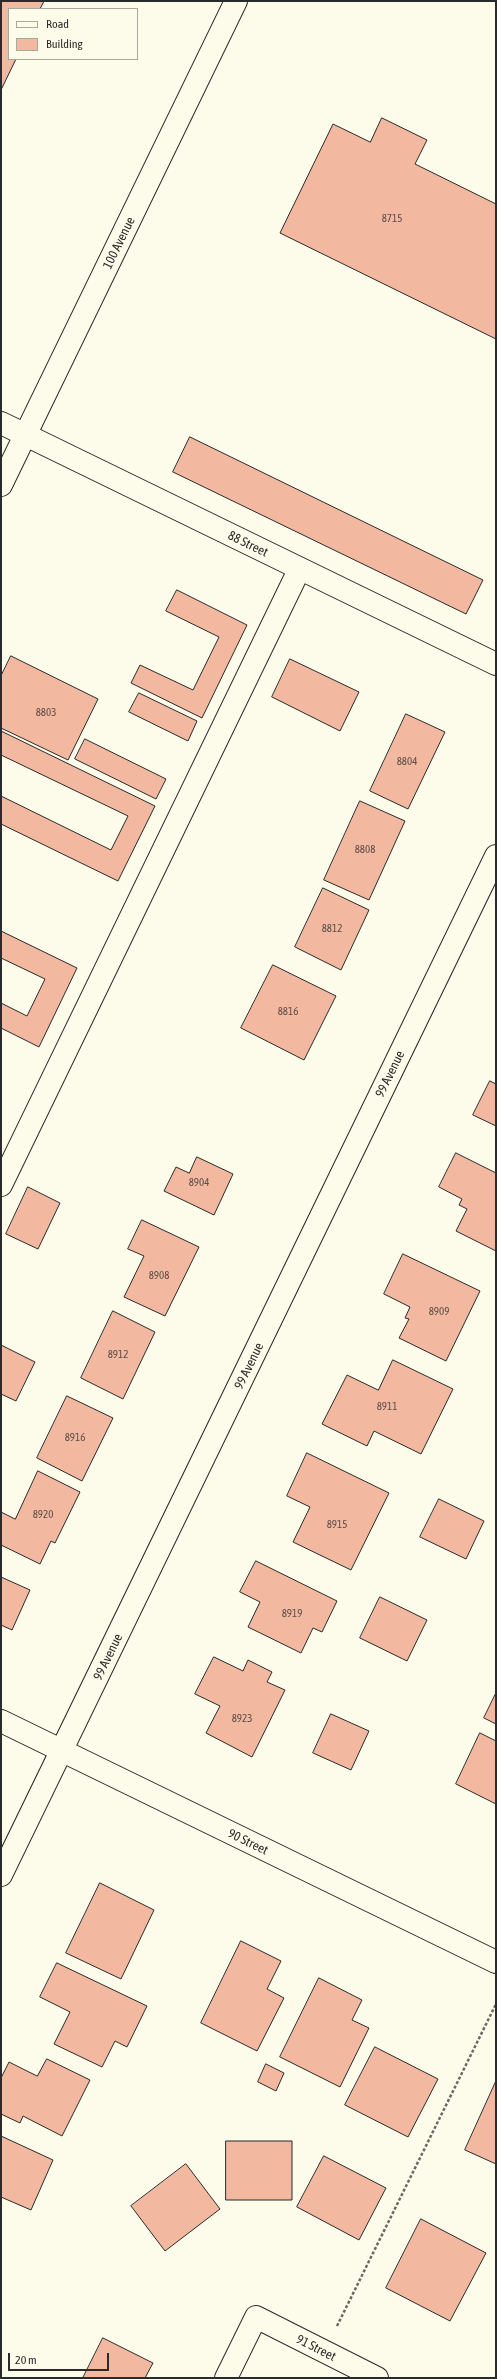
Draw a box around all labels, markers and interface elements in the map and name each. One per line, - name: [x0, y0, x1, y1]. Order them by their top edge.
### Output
- legend: [8, 8, 138, 60]
- text: Road: [46, 17, 69, 31]
- text: Building: [46, 37, 83, 51]
- house number: 8715: [382, 212, 402, 226]
- street label: 100 Avenue: [100, 214, 138, 272]
- street label: 88 Street: [225, 528, 271, 560]
- house number: 8803: [36, 706, 56, 720]
- house number: 8804: [397, 755, 417, 769]
- house number: 8808: [355, 843, 375, 857]
- house number: 8812: [322, 922, 342, 936]
- house number: 8816: [278, 1005, 298, 1019]
- street label: 99 Avenue: [372, 1048, 408, 1100]
- house number: 8904: [189, 1176, 209, 1190]
- house number: 8908: [149, 1269, 169, 1283]
- house number: 8909: [429, 1305, 449, 1319]
- street label: 99 Avenue: [231, 1340, 267, 1392]
- house number: 8912: [108, 1348, 128, 1362]
- house number: 8911: [377, 1400, 397, 1414]
- house number: 8916: [65, 1431, 85, 1445]
- house number: 8920: [33, 1508, 53, 1522]
- house number: 8915: [327, 1518, 347, 1532]
- house number: 8919: [282, 1607, 302, 1621]
- street label: 99 Avenue: [90, 1631, 126, 1683]
- house number: 8923: [232, 1712, 252, 1726]
- street label: 90 Street: [225, 1826, 271, 1858]
- street label: 91 Street: [294, 2331, 338, 2365]
- scale bar: [10, 2345, 111, 2371]
- text: 20 m: [15, 2353, 37, 2367]

